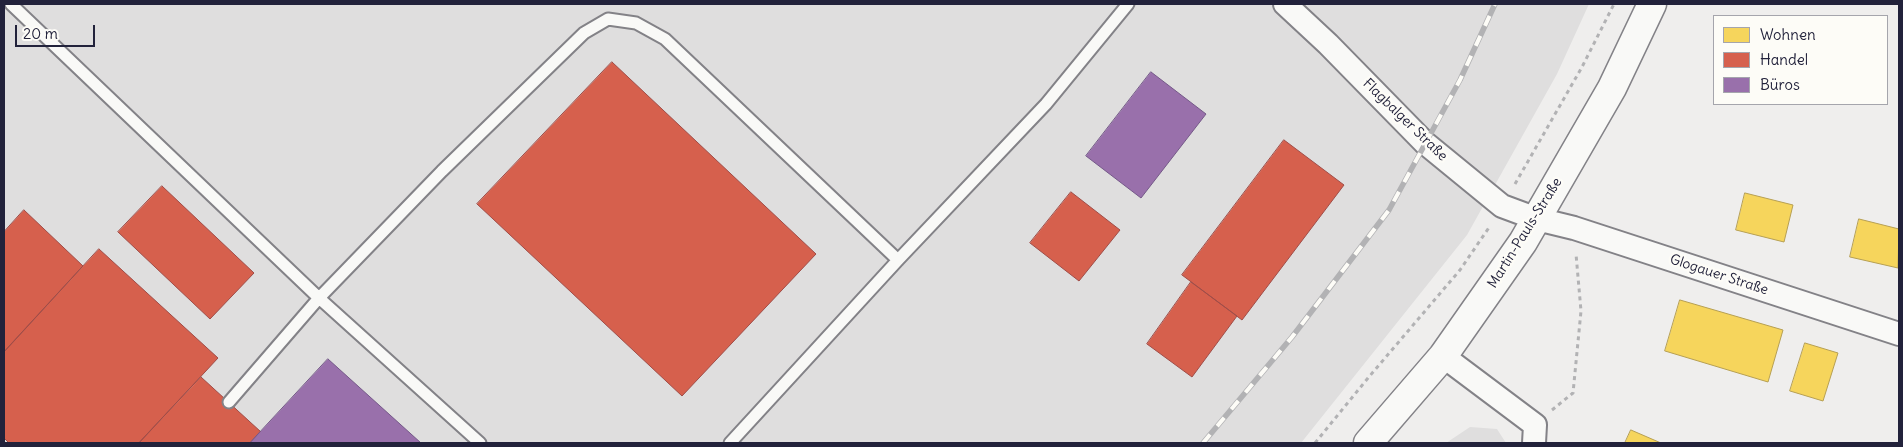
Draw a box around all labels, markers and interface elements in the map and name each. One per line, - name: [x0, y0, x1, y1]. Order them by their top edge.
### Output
- scale bar: [18, 15, 98, 47]
- legend: [1713, 15, 1888, 105]
- text: 20 m: [23, 24, 58, 43]
- text: Wohnen: [1760, 25, 1816, 44]
- text: Handel: [1760, 50, 1808, 69]
- street label: Flagbalger Straße: [1359, 75, 1451, 165]
- text: Büros: [1760, 75, 1800, 94]
- street label: Martin-Pauls-Straße: [1484, 175, 1566, 291]
- street label: Glogauer Straße: [1668, 251, 1770, 299]

